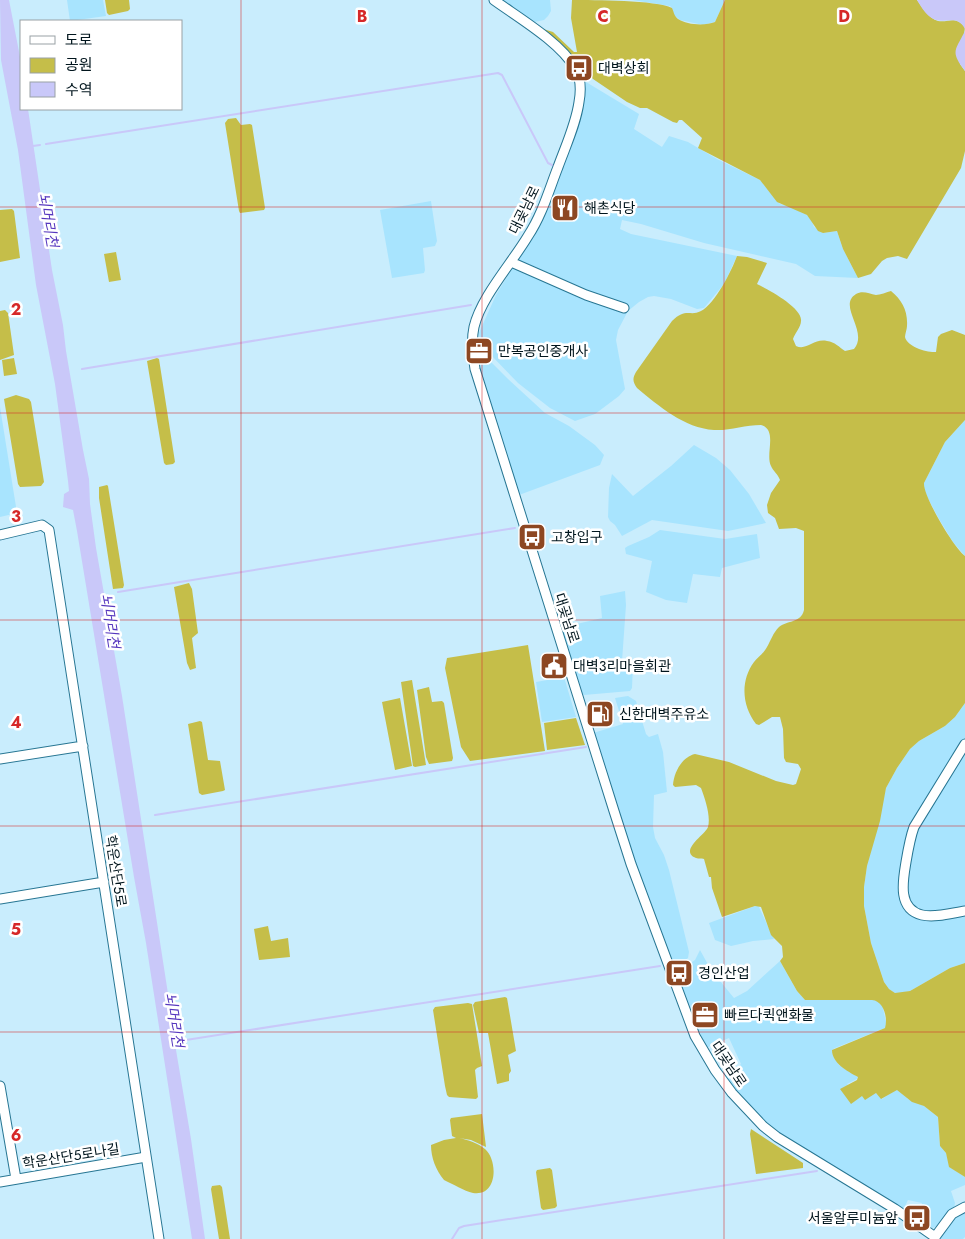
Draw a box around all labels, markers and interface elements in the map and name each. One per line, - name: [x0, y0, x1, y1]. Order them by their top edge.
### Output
- text: B: [357, 5, 367, 28]
- text: C: [597, 5, 609, 28]
- text: D: [838, 5, 850, 28]
- legend: [20, 20, 182, 110]
- text: 도로: [65, 29, 93, 51]
- bus stop icon: 대벽상회: [564, 53, 594, 83]
- text: 공원: [65, 54, 93, 76]
- place label: 대벽상회: [598, 58, 650, 78]
- text: 수역: [65, 79, 93, 101]
- street label: 대곶남로: [504, 182, 544, 238]
- water label: 뇌머리천: [32, 191, 64, 251]
- restaurant icon: 해촌식당: [550, 193, 580, 223]
- place label: 해촌식당: [584, 198, 636, 218]
- text: 2: [11, 298, 21, 321]
- office icon: 만복공인중개사: [464, 336, 494, 366]
- place label: 만복공인중개사: [498, 341, 588, 361]
- text: 3: [11, 505, 21, 528]
- bus stop icon: 고창입구: [517, 522, 547, 552]
- place label: 고창입구: [551, 527, 603, 547]
- street label: 대곶남로: [550, 590, 585, 646]
- water label: 뇌머리천: [95, 592, 126, 652]
- public building icon: 대벽3리마을회관: [539, 651, 569, 681]
- place label: 대벽3리마을회관: [573, 656, 671, 676]
- fuel station icon: 신한대벽주유소: [585, 699, 615, 729]
- place label: 신한대벽주유소: [619, 704, 709, 724]
- text: 4: [10, 711, 22, 734]
- street label: 학운산단5로: [100, 834, 132, 908]
- text: 5: [11, 918, 21, 941]
- bus stop icon: 경인산업: [664, 958, 694, 988]
- place label: 경인산업: [698, 963, 750, 983]
- water label: 뇌머리천: [159, 991, 190, 1051]
- office icon: 빠르다퀵앤화물: [690, 1000, 720, 1030]
- place label: 빠르다퀵앤화물: [724, 1005, 814, 1025]
- street label: 대곶남로: [706, 1037, 752, 1091]
- text: 6: [11, 1124, 21, 1147]
- street label: 학운산단5로나길: [21, 1138, 121, 1174]
- bus stop icon: 서울알루미늄앞: [902, 1203, 932, 1233]
- place label: 서울알루미늄앞: [808, 1208, 898, 1228]

